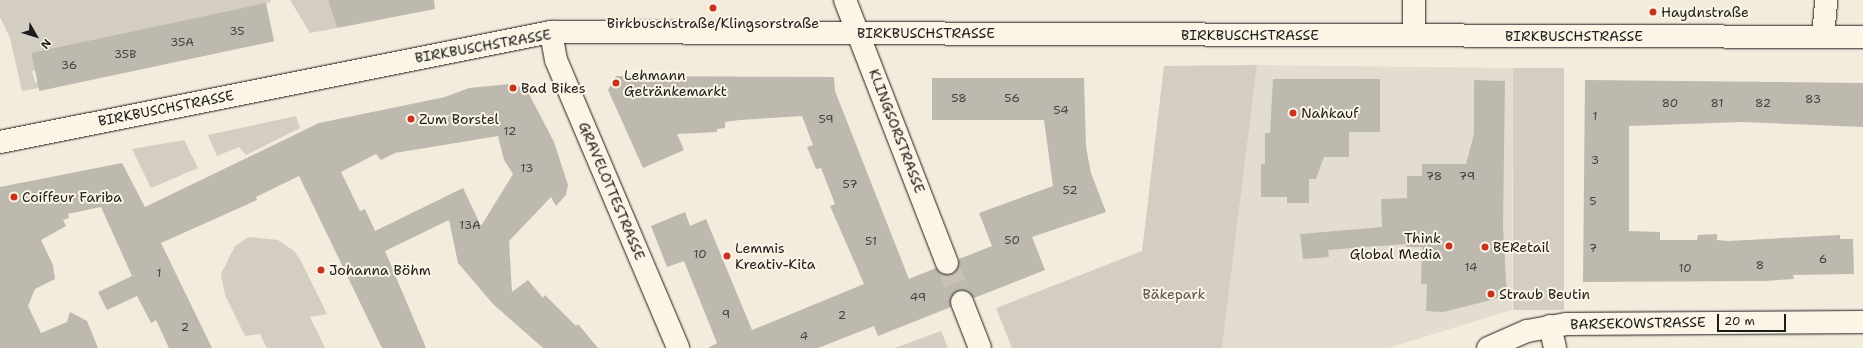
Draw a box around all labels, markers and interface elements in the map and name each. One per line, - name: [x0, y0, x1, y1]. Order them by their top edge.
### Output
- marker: Birkbuschstraße/Klingsorstraße: [708, 3, 718, 13]
- place label: Haydnstraße: [1661, 4, 1749, 20]
- marker: Haydnstraße: [1648, 7, 1658, 17]
- place label: Birkbuschstraße/Klingsorstraße: [607, 15, 819, 31]
- north arrow: [16, 16, 56, 56]
- house number: 35: [229, 25, 245, 39]
- street label: BIRKBUSCHSTRASSE: [857, 25, 995, 41]
- street label: BIRKBUSCHSTRASSE: [414, 26, 552, 66]
- street label: BIRKBUSCHSTRASSE: [1181, 27, 1319, 43]
- street label: BIRKBUSCHSTRASSE: [1505, 28, 1643, 44]
- text: N: [37, 36, 54, 52]
- house number: 35A: [170, 36, 194, 50]
- house number: 35B: [114, 48, 136, 62]
- house number: 36: [61, 59, 77, 73]
- street label: KLINGSORSTRASSE: [866, 66, 928, 196]
- place label: Lehmann Getränkemarkt: [624, 67, 727, 100]
- marker: Lehmann Getränkemarkt: [611, 78, 621, 88]
- place label: Bad Bikes: [521, 80, 586, 96]
- marker: Bad Bikes: [508, 83, 518, 93]
- street label: BIRKBUSCHSTRASSE: [97, 87, 235, 129]
- house number: 58: [951, 92, 967, 106]
- house number: 56: [1004, 92, 1020, 106]
- house number: 83: [1805, 93, 1821, 107]
- house number: 80: [1662, 97, 1678, 111]
- house number: 81: [1711, 97, 1723, 111]
- house number: 82: [1755, 97, 1771, 111]
- house number: 54: [1053, 104, 1069, 118]
- place label: Nahkauf: [1301, 105, 1358, 121]
- marker: Nahkauf: [1288, 108, 1298, 118]
- house number: 1: [1592, 110, 1598, 124]
- place label: Zum Borstel: [419, 111, 499, 127]
- house number: 59: [818, 113, 834, 127]
- marker: Zum Borstel: [406, 114, 416, 124]
- street label: GRAVELOTTESTRASSE: [575, 119, 649, 263]
- house number: 12: [504, 125, 516, 139]
- house number: 3: [1591, 154, 1599, 168]
- house number: 13: [521, 162, 533, 176]
- house number: 78: [1426, 170, 1442, 184]
- house number: 79: [1459, 170, 1475, 184]
- house number: 57: [842, 178, 858, 192]
- house number: 52: [1062, 184, 1078, 198]
- place label: Coiffeur Fariba: [22, 189, 122, 205]
- marker: Coiffeur Fariba: [9, 192, 19, 202]
- house number: 5: [1589, 195, 1597, 209]
- house number: 13A: [459, 219, 481, 233]
- place label: Think Global Media: [1350, 230, 1441, 262]
- house number: 50: [1004, 234, 1020, 248]
- house number: 51: [865, 235, 877, 249]
- place label: BERetail: [1493, 239, 1550, 255]
- place label: Lemmis Kreativ-Kita: [735, 240, 815, 272]
- marker: Think Global Media: [1444, 241, 1454, 251]
- marker: BERetail: [1480, 242, 1490, 252]
- house number: 7: [1589, 242, 1597, 256]
- house number: 10: [693, 248, 707, 262]
- marker: Lemmis Kreativ-Kita: [722, 251, 732, 261]
- house number: 6: [1819, 253, 1827, 267]
- house number: 8: [1756, 259, 1764, 273]
- house number: 14: [1465, 261, 1477, 275]
- place label: Johanna Böhm: [329, 262, 431, 278]
- house number: 10: [1678, 262, 1692, 276]
- marker: Johanna Böhm: [316, 265, 326, 275]
- house number: 1: [156, 267, 162, 281]
- park label: Bäkepark: [1143, 286, 1205, 302]
- place label: Straub Beutin: [1499, 286, 1590, 302]
- marker: Straub Beutin: [1486, 289, 1496, 299]
- house number: 49: [910, 291, 926, 305]
- scale bar: [1719, 306, 1788, 332]
- house number: 9: [722, 308, 730, 322]
- house number: 2: [838, 309, 846, 323]
- street label: BARSEKOWSTRASSE: [1570, 313, 1706, 333]
- text: 20 m: [1724, 313, 1755, 329]
- house number: 2: [181, 321, 189, 335]
- house number: 4: [800, 330, 808, 344]

